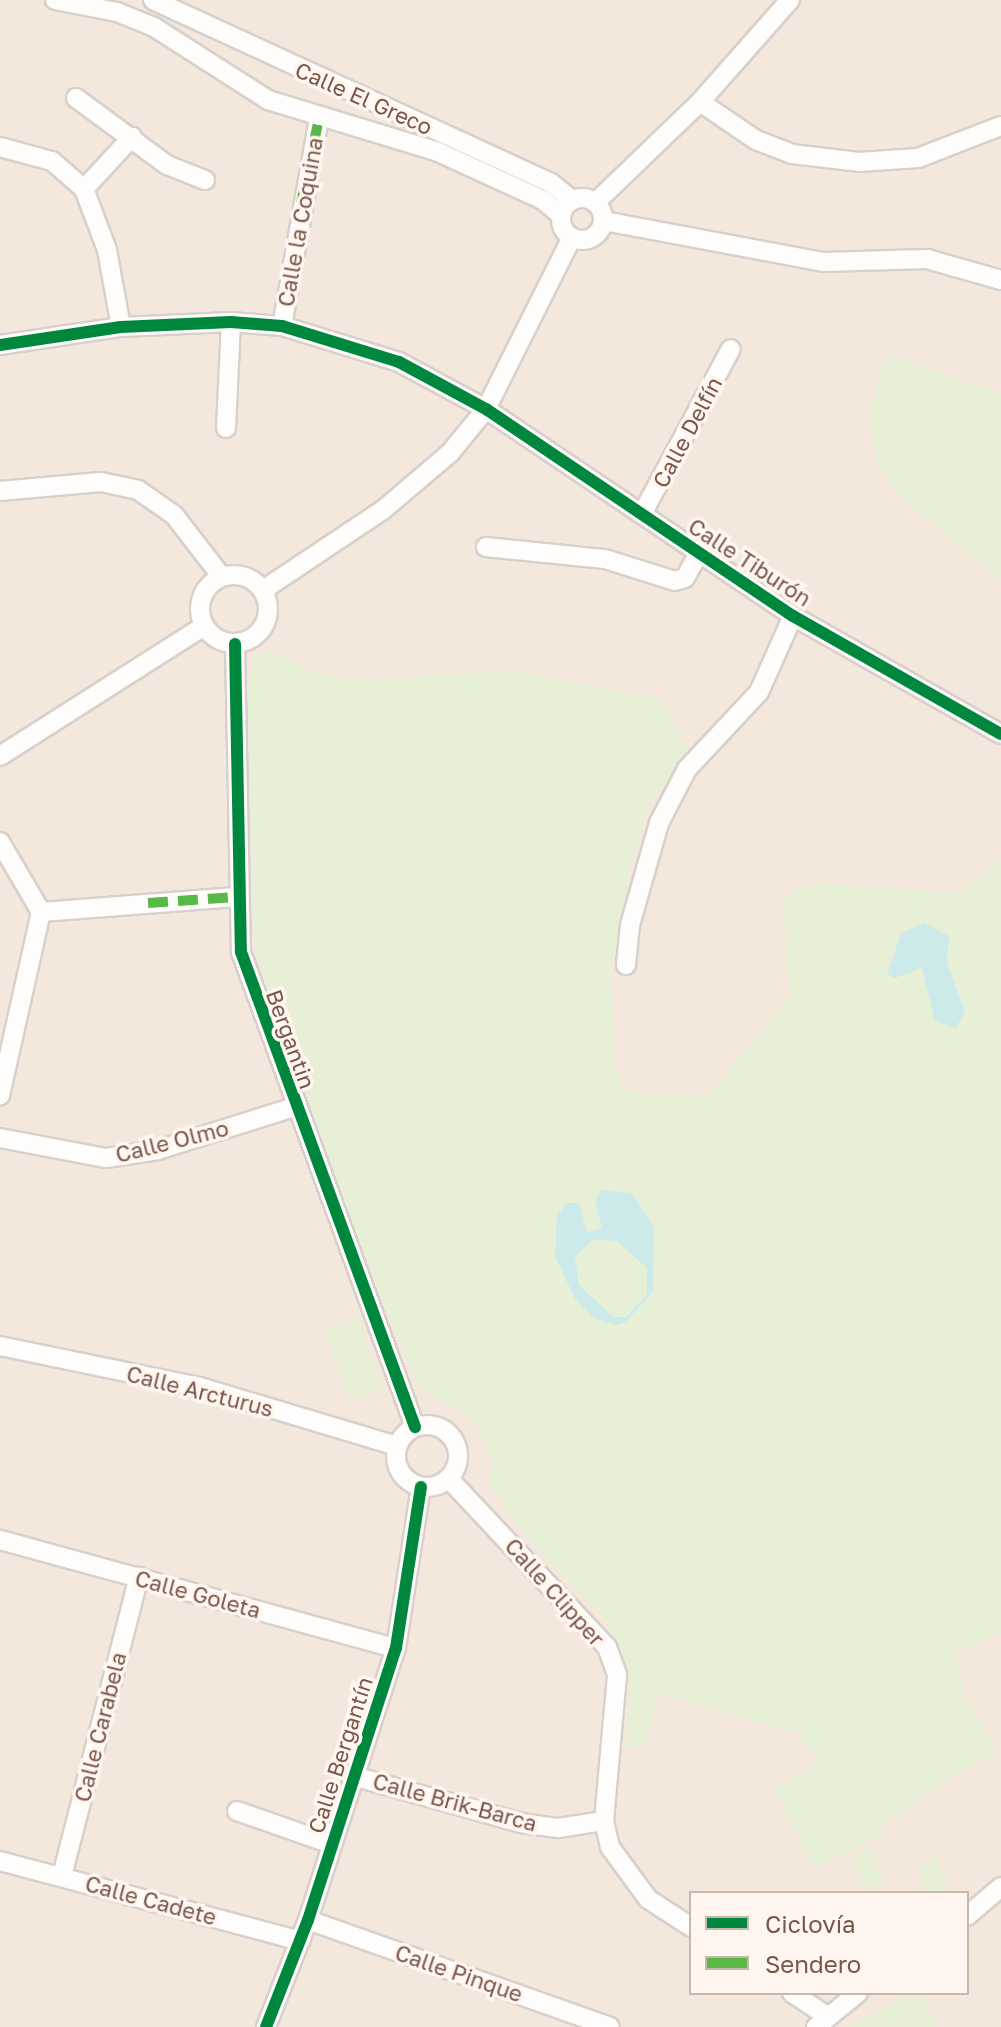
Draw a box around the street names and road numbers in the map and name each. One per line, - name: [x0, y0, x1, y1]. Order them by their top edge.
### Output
- street label: Calle El Greco: [291, 56, 437, 140]
- street label: Calle la Coquina: [272, 135, 328, 309]
- street label: Calle Delfín: [647, 372, 727, 492]
- street label: Calle Tiburón: [684, 513, 816, 611]
- street label: Bergantin: [261, 986, 321, 1092]
- street label: Calle Olmo: [113, 1114, 231, 1168]
- street label: Calle Arcturus: [124, 1360, 276, 1422]
- street label: Calle Clipper: [500, 1533, 610, 1651]
- street label: Calle Goleta: [132, 1565, 264, 1623]
- street label: Calle Carabela: [69, 1649, 131, 1805]
- street label: Calle Bergantín: [302, 1673, 378, 1837]
- street label: Calle Brik-Barca: [370, 1767, 540, 1837]
- street label: Calle Cadete: [83, 1870, 219, 1930]
- street label: Calle Pinque: [392, 1939, 526, 2007]

